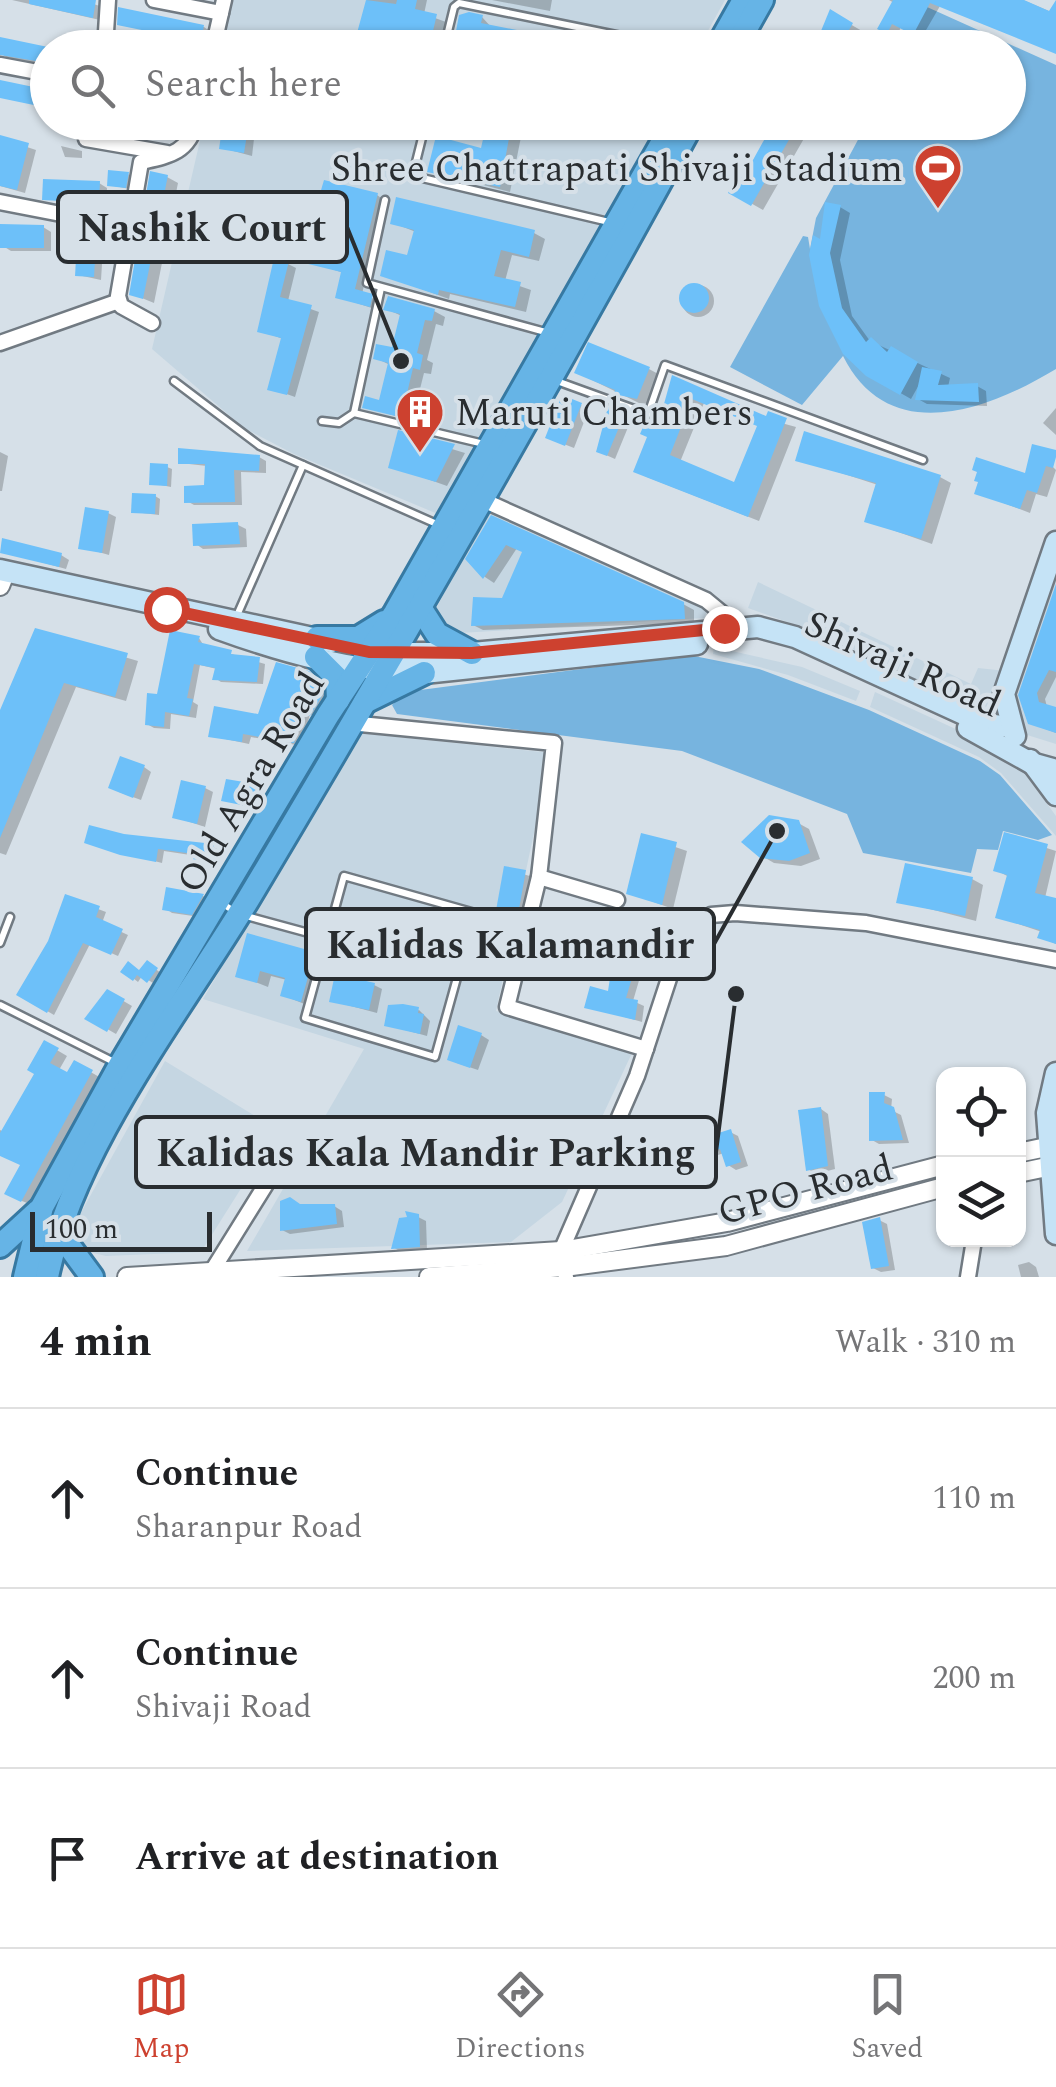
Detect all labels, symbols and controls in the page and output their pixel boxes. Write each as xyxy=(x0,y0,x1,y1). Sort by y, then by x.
search box xyxy=(30,30,1026,140)
text: Search here xyxy=(145,56,342,114)
icon: search xyxy=(65,58,120,113)
place label: Shree Chattrapati Shivaji Stadium xyxy=(331,141,903,199)
sports icon: Shree Chattrapati Shivaji Stadium xyxy=(912,142,964,210)
callout: Nashik Court xyxy=(58,192,347,262)
text: Nashik Court xyxy=(78,199,327,260)
place label: Maruti Chambers xyxy=(455,385,753,443)
building icon: Maruti Chambers xyxy=(394,386,446,454)
route start xyxy=(144,587,190,633)
street label: Shivaji Road xyxy=(795,596,1010,734)
route end xyxy=(702,606,748,652)
street label: Old Agra Road xyxy=(163,661,341,905)
callout: Kalidas Kalamandir xyxy=(306,909,714,979)
text: Kalidas Kalamandir xyxy=(326,916,694,977)
map controls xyxy=(936,1067,1026,1247)
button: locate xyxy=(936,1067,1026,1157)
callout: Kalidas Kala Mandir Parking xyxy=(136,1117,716,1187)
text: Kalidas Kala Mandir Parking xyxy=(156,1124,696,1185)
street label: GPO Road xyxy=(711,1140,900,1242)
button: layers xyxy=(936,1157,1026,1247)
scale bar xyxy=(30,1207,212,1252)
text: 100 m xyxy=(45,1208,118,1251)
text: 4 min xyxy=(40,1311,152,1374)
text: Walk · 310 m xyxy=(835,1318,1016,1367)
text: Continue xyxy=(135,1445,298,1503)
icon: ahead xyxy=(40,1471,95,1526)
text: 110 m xyxy=(932,1474,1016,1523)
text: Sharanpur Road xyxy=(135,1503,362,1552)
text: Continue xyxy=(135,1625,298,1683)
icon: ahead xyxy=(40,1651,95,1706)
text: 200 m xyxy=(932,1654,1016,1703)
text: Shivaji Road xyxy=(135,1683,312,1732)
text: Arrive at destination xyxy=(135,1829,499,1887)
icon: arrive xyxy=(40,1831,95,1886)
tab: Map xyxy=(133,1967,189,2070)
tab: Directions xyxy=(455,1967,586,2070)
tab: Saved xyxy=(851,1967,923,2070)

